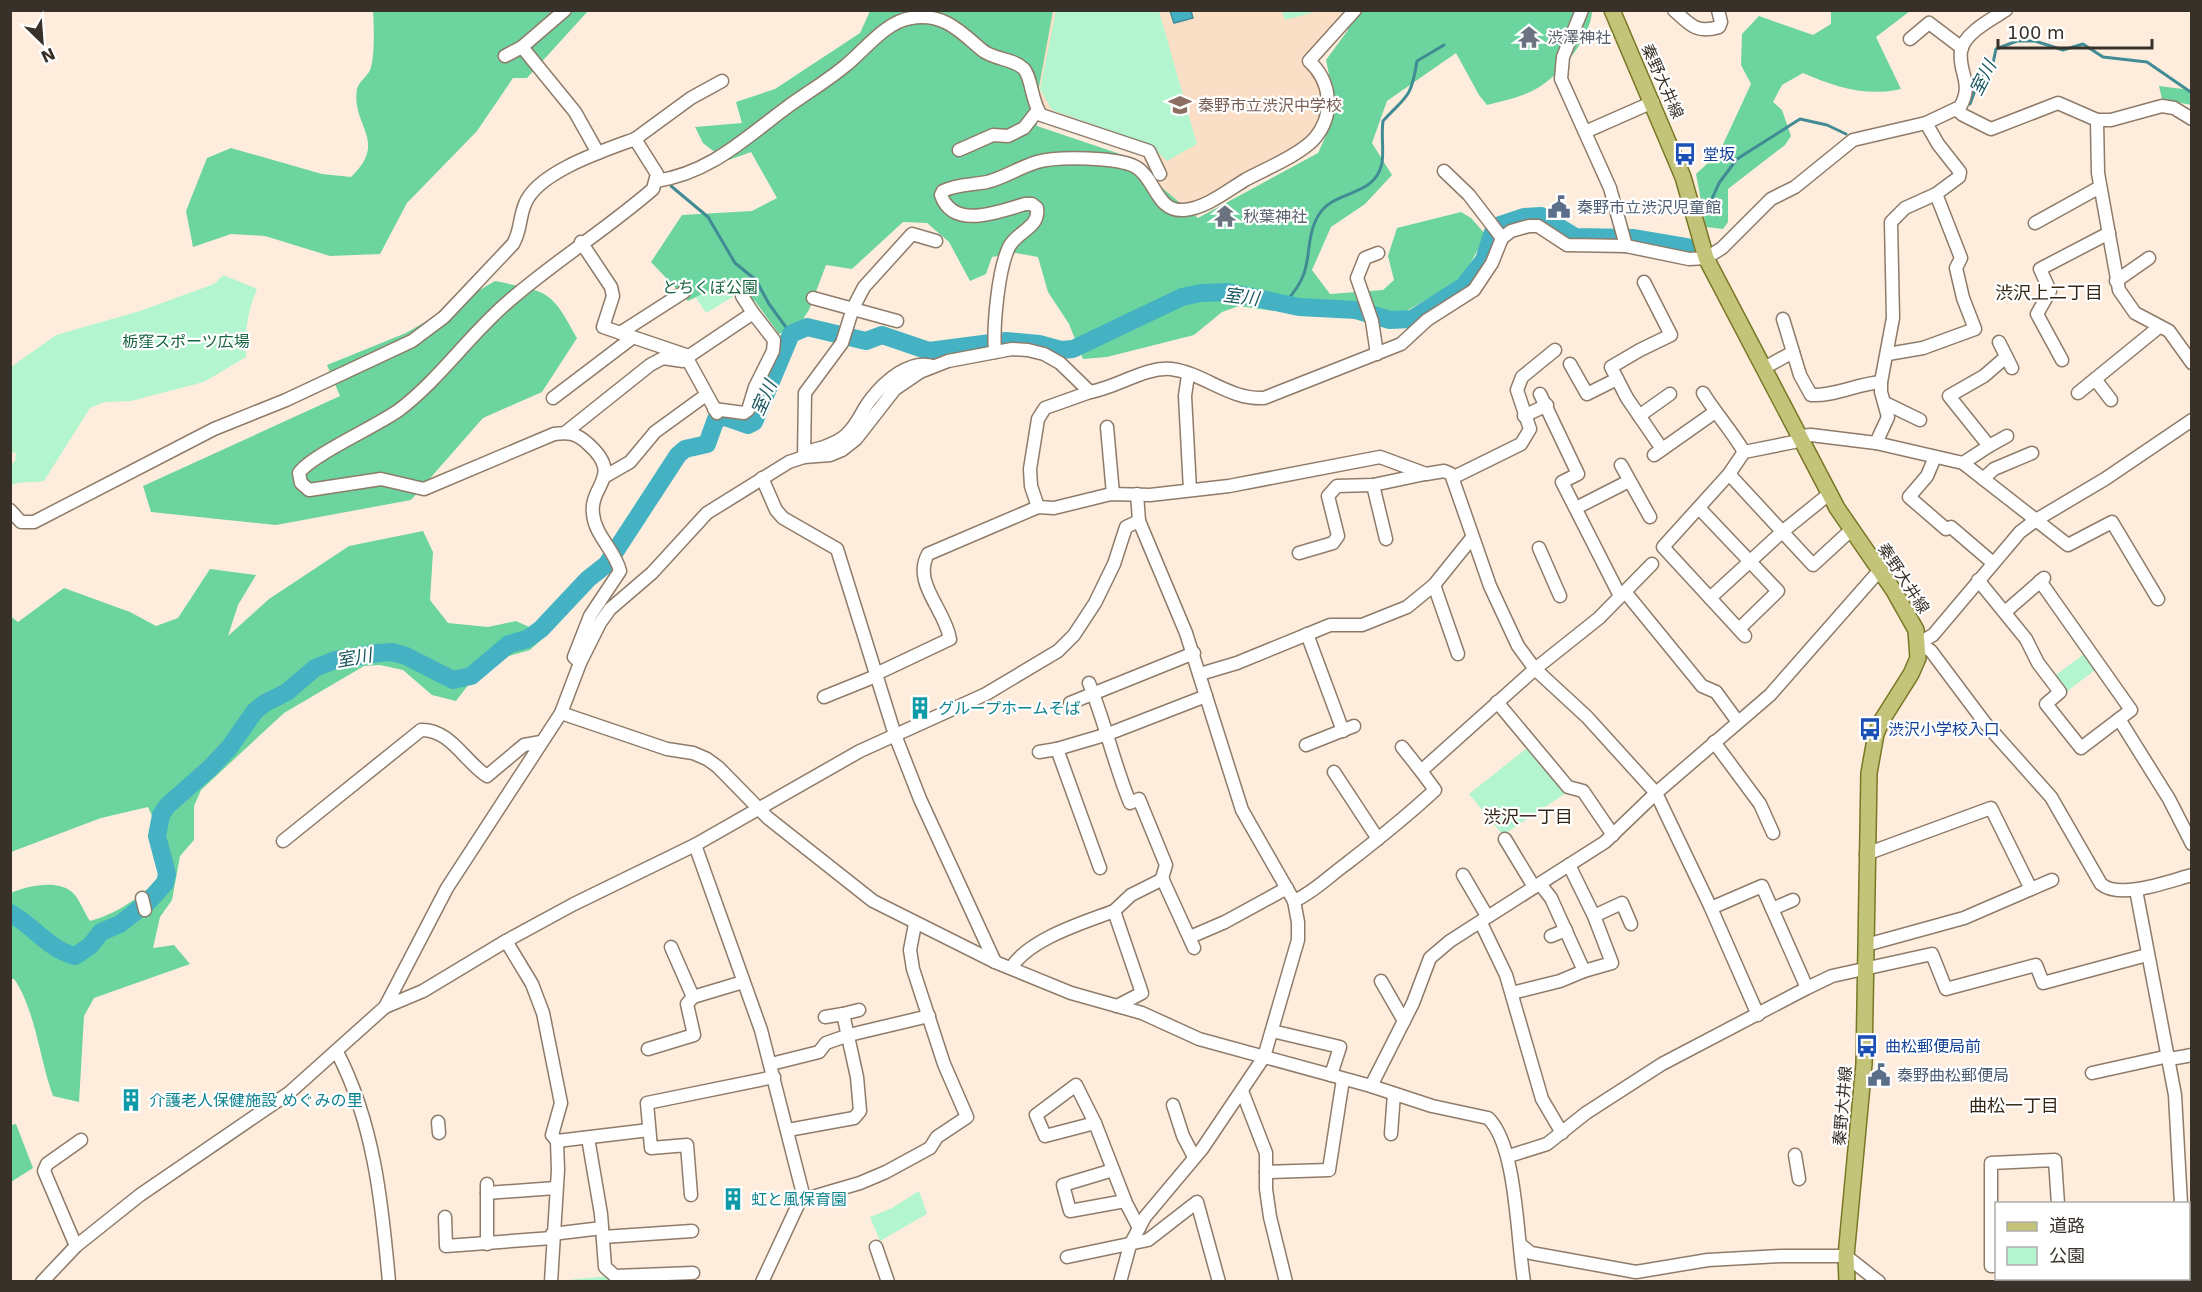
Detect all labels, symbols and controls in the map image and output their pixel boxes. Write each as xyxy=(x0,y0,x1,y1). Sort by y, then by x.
north arrow xyxy=(12,12,72,72)
scale bar xyxy=(1998,12,2152,50)
text: 100 m xyxy=(2007,22,2065,43)
temple icon: 渋澤神社 xyxy=(1516,24,1542,50)
place label: 渋澤神社 xyxy=(1547,28,1611,47)
street label: 秦野大井線 xyxy=(1638,41,1687,122)
text: N xyxy=(38,44,58,67)
water label: 室川 xyxy=(1965,55,2001,99)
school or university icon: 秦野市立渋沢中学校 xyxy=(1167,92,1193,118)
place label: 秦野市立渋沢中学校 xyxy=(1198,96,1342,115)
bus stop icon: 堂坂 xyxy=(1672,141,1698,167)
place label: 堂坂 xyxy=(1703,145,1735,164)
public building icon: 秦野市立渋沢児童館 xyxy=(1546,194,1572,220)
place label: 秦野市立渋沢児童館 xyxy=(1577,198,1721,217)
temple icon: 秋葉神社 xyxy=(1212,203,1238,229)
place label: 秋葉神社 xyxy=(1243,207,1307,226)
park label: とちくぼ公園 xyxy=(662,278,758,297)
district label: 渋沢上二丁目 xyxy=(1995,282,2103,303)
water label: 室川 xyxy=(1222,284,1262,309)
park label: 栃窪スポーツ広場 xyxy=(122,332,250,351)
water label: 室川 xyxy=(747,375,781,419)
street label: 秦野大井線 xyxy=(1874,540,1933,617)
water label: 室川 xyxy=(334,644,375,671)
building icon: グループホームそば xyxy=(907,695,933,721)
place label: グループホームそば xyxy=(938,699,1081,718)
bus stop icon: 渋沢小学校入口 xyxy=(1857,716,1883,742)
place label: 渋沢小学校入口 xyxy=(1888,720,2000,739)
district label: 渋沢一丁目 xyxy=(1483,806,1573,827)
bus stop icon: 曲松郵便局前 xyxy=(1854,1033,1880,1059)
place label: 曲松郵便局前 xyxy=(1885,1037,1981,1056)
public building icon: 秦野曲松郵便局 xyxy=(1866,1062,1892,1088)
street label: 秦野大井線 xyxy=(1830,1065,1855,1147)
place label: 秦野曲松郵便局 xyxy=(1897,1066,2009,1085)
building icon: 介護老人保健施設 めぐみの里 xyxy=(118,1087,144,1113)
place label: 介護老人保健施設 めぐみの里 xyxy=(149,1091,363,1110)
district label: 曲松一丁目 xyxy=(1969,1095,2059,1116)
building icon: 虹と風保育園 xyxy=(720,1186,746,1212)
place label: 虹と風保育園 xyxy=(751,1190,847,1209)
legend xyxy=(1995,1202,2190,1280)
text: 道路 xyxy=(2049,1215,2085,1236)
text: 公園 xyxy=(2049,1245,2085,1266)

